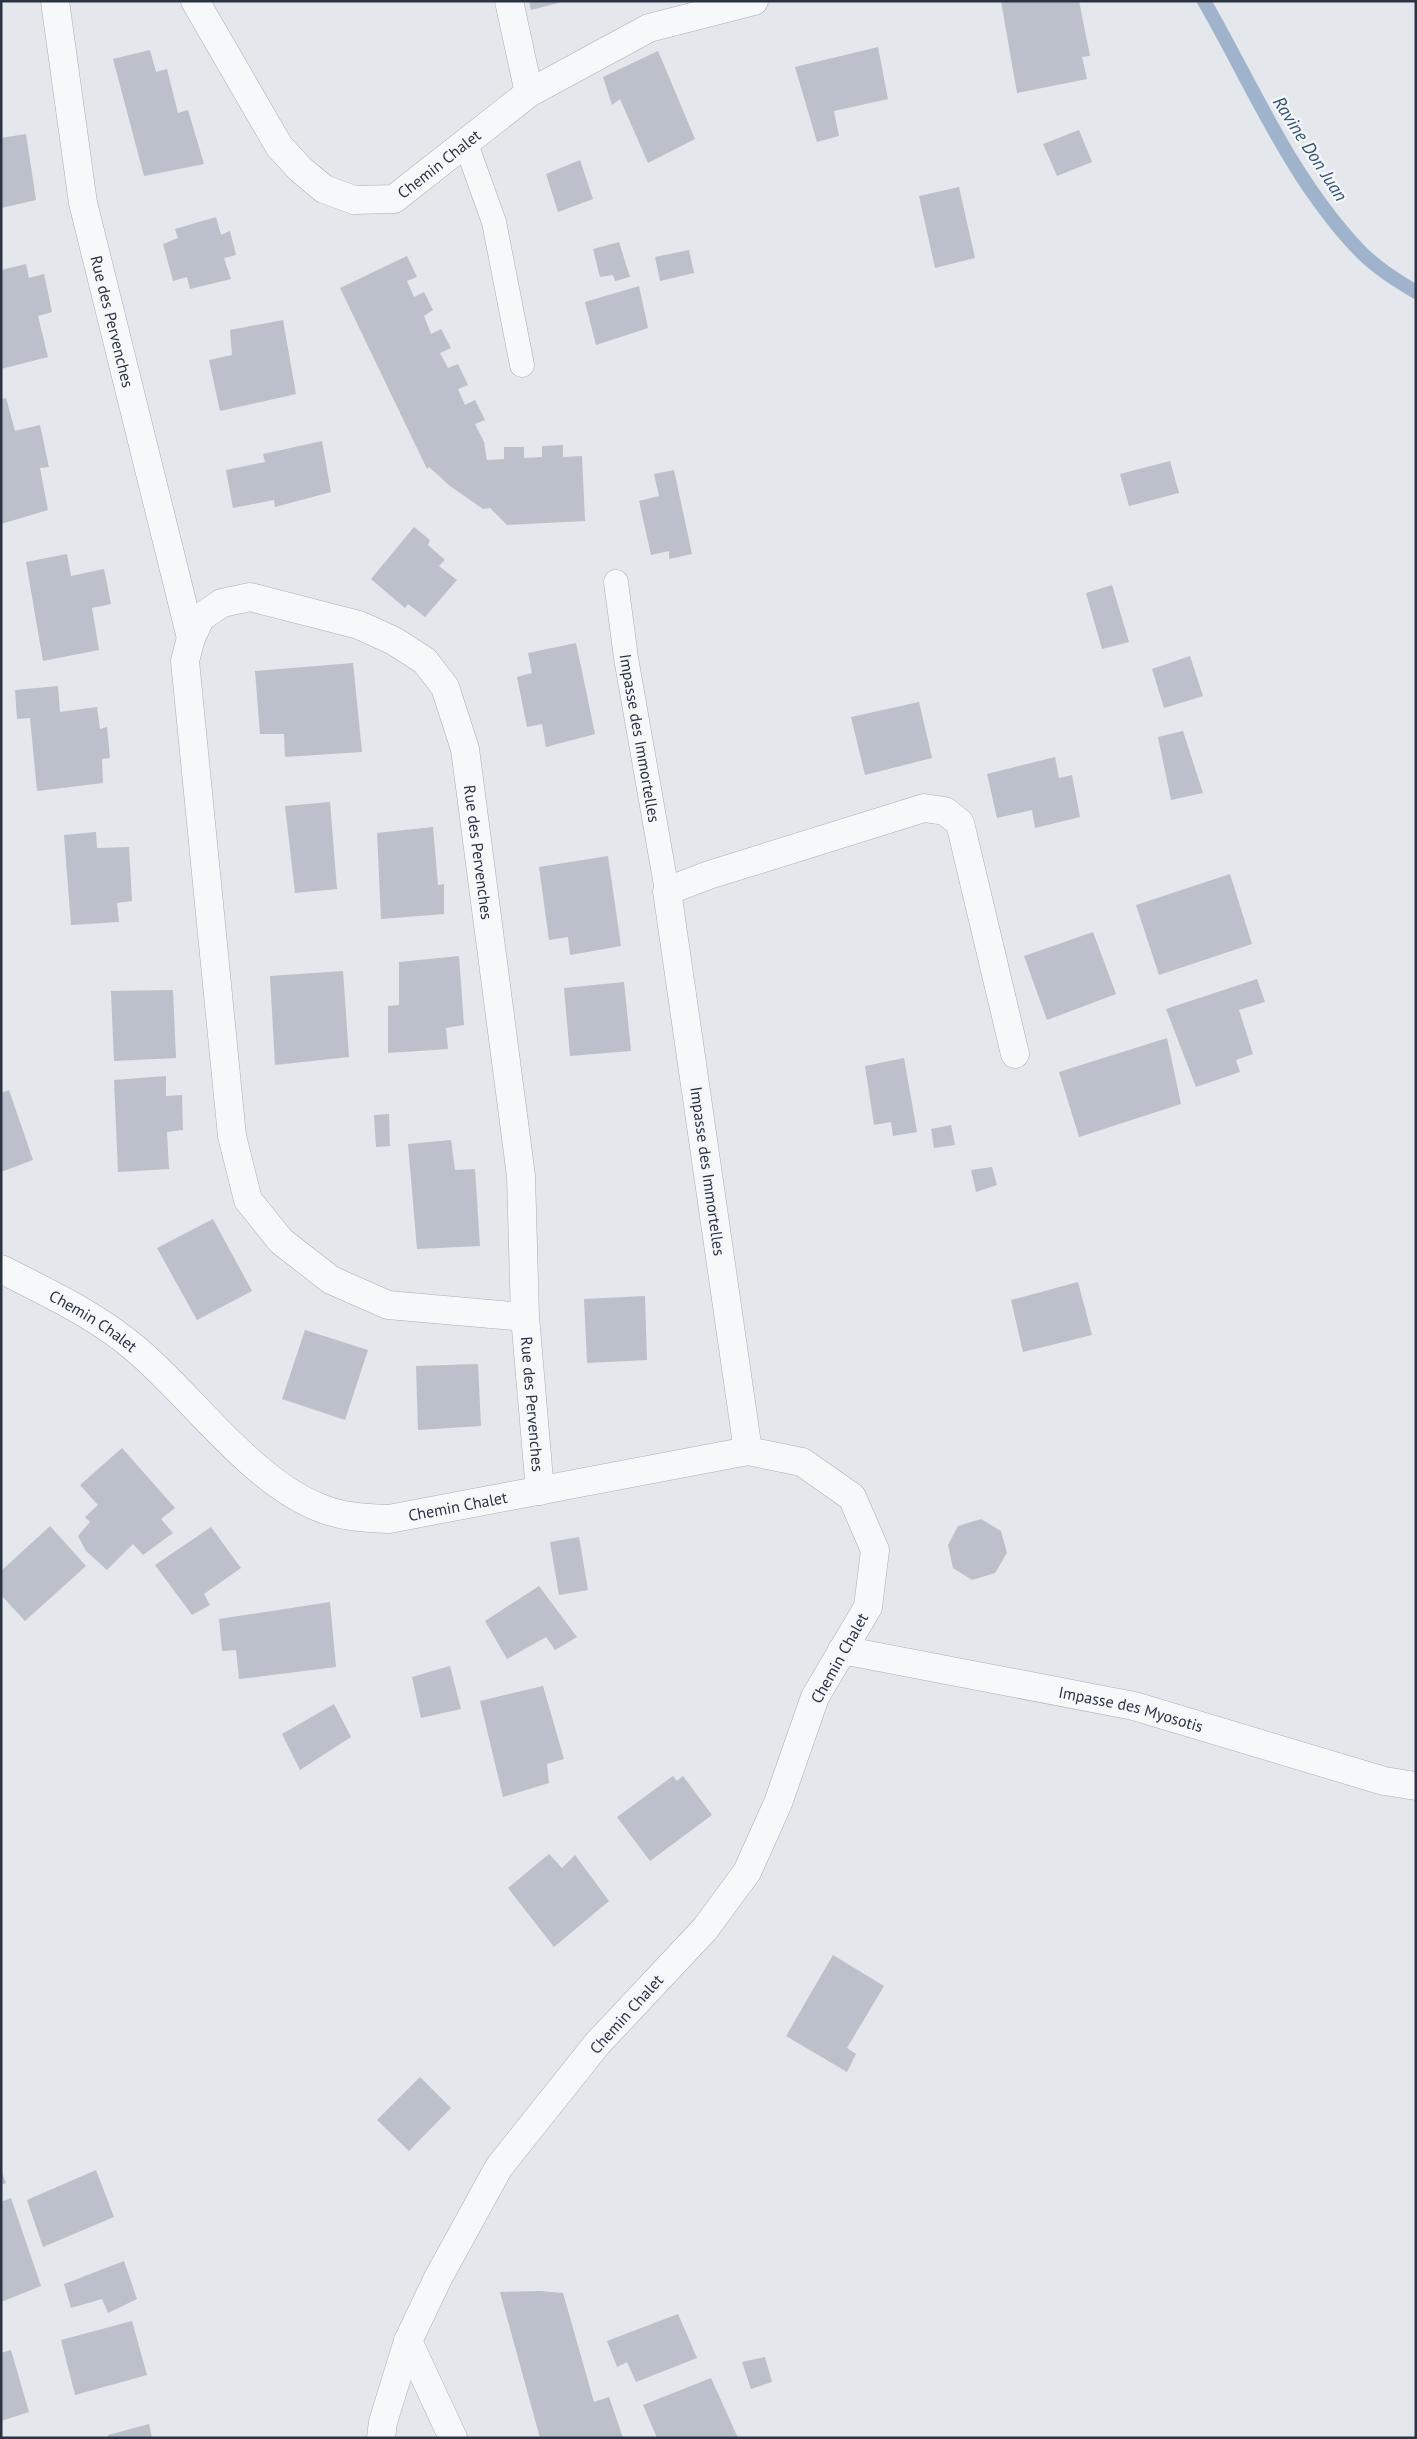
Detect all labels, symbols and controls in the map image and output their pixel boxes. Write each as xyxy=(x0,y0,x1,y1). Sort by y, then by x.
water label: Ravine Don Juan xyxy=(1268,92,1353,205)
street label: Chemin Chalet xyxy=(393,125,485,203)
street label: Rue des Pervenches xyxy=(86,253,139,390)
street label: Impasse des Immortelles xyxy=(616,653,665,824)
street label: Rue des Pervenches xyxy=(460,784,497,921)
street label: Impasse des Immortelles xyxy=(686,1085,730,1257)
street label: Chemin Chalet xyxy=(46,1285,142,1357)
street label: Rue des Pervenches xyxy=(517,1336,548,1473)
street label: Chemin Chalet xyxy=(406,1487,509,1525)
street label: Chemin Chalet xyxy=(806,1609,872,1707)
street label: Impasse des Myosotis xyxy=(1057,1682,1206,1736)
street label: Chemin Chalet xyxy=(585,1970,667,2058)

